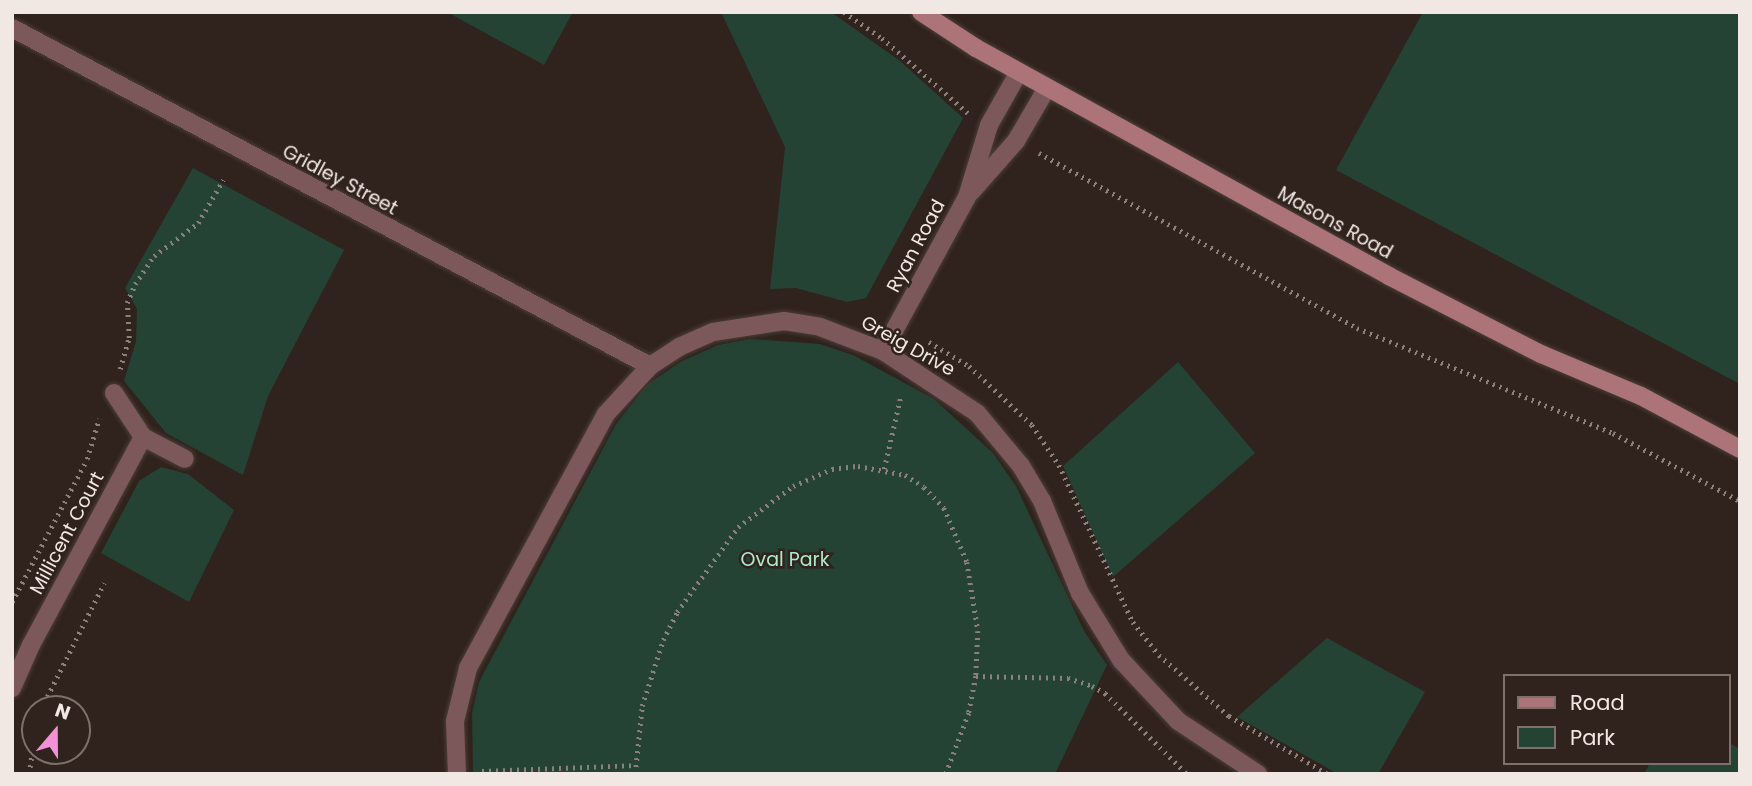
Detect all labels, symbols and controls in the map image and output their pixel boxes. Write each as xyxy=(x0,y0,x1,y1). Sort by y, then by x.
street label: Gridley Street xyxy=(278,140,402,220)
street label: Masons Road xyxy=(1274,182,1396,264)
street label: Ryan Road xyxy=(882,196,950,296)
street label: Greig Drive xyxy=(857,311,959,381)
street label: Millicent Court xyxy=(25,468,109,598)
park label: Oval Park xyxy=(741,549,829,571)
legend xyxy=(1504,674,1731,765)
text: Road xyxy=(1570,688,1625,717)
north arrow xyxy=(21,695,91,765)
text: N xyxy=(51,697,74,727)
text: Park xyxy=(1570,723,1615,752)

